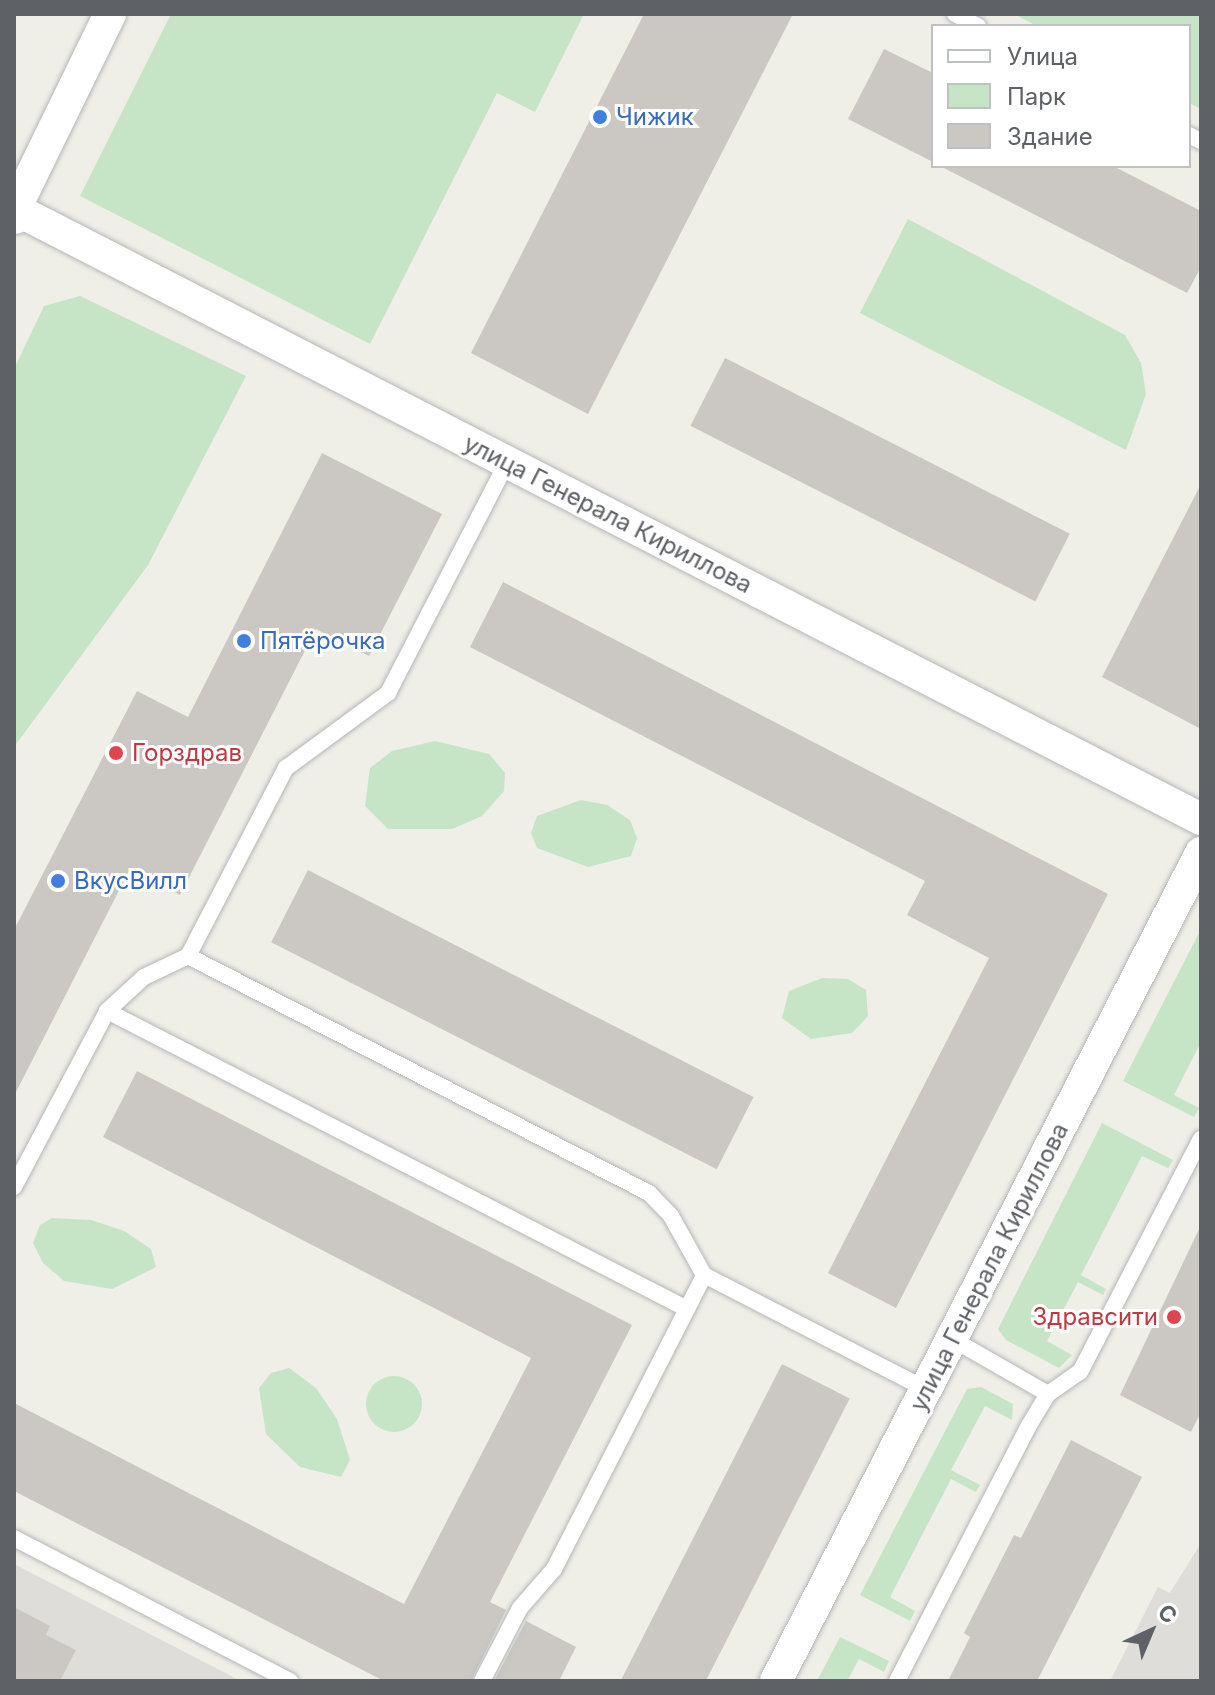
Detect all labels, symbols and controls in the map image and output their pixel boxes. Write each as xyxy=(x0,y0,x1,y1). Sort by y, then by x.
legend xyxy=(931,24,1191,168)
text: Улица xyxy=(1007,42,1078,71)
text: Парк xyxy=(1007,82,1066,111)
place label: Чижик xyxy=(616,103,694,131)
marker: Чижик xyxy=(591,108,609,126)
text: Здание xyxy=(1007,122,1093,151)
street label: улица Генерала Кириллова xyxy=(459,429,757,599)
place label: Пятёрочка xyxy=(260,627,386,655)
marker: Пятёрочка xyxy=(235,632,253,650)
place label: Горздрав xyxy=(132,739,242,767)
marker: Горздрав xyxy=(107,744,125,762)
place label: ВкусВилл xyxy=(74,867,187,895)
marker: ВкусВилл xyxy=(49,872,67,890)
street label: улица Генерала Кириллова xyxy=(904,1118,1074,1416)
place label: Здравсити xyxy=(1032,1303,1158,1331)
marker: Здравсити xyxy=(1165,1308,1183,1326)
north arrow xyxy=(1111,1591,1191,1671)
text: С xyxy=(1153,1599,1183,1629)

